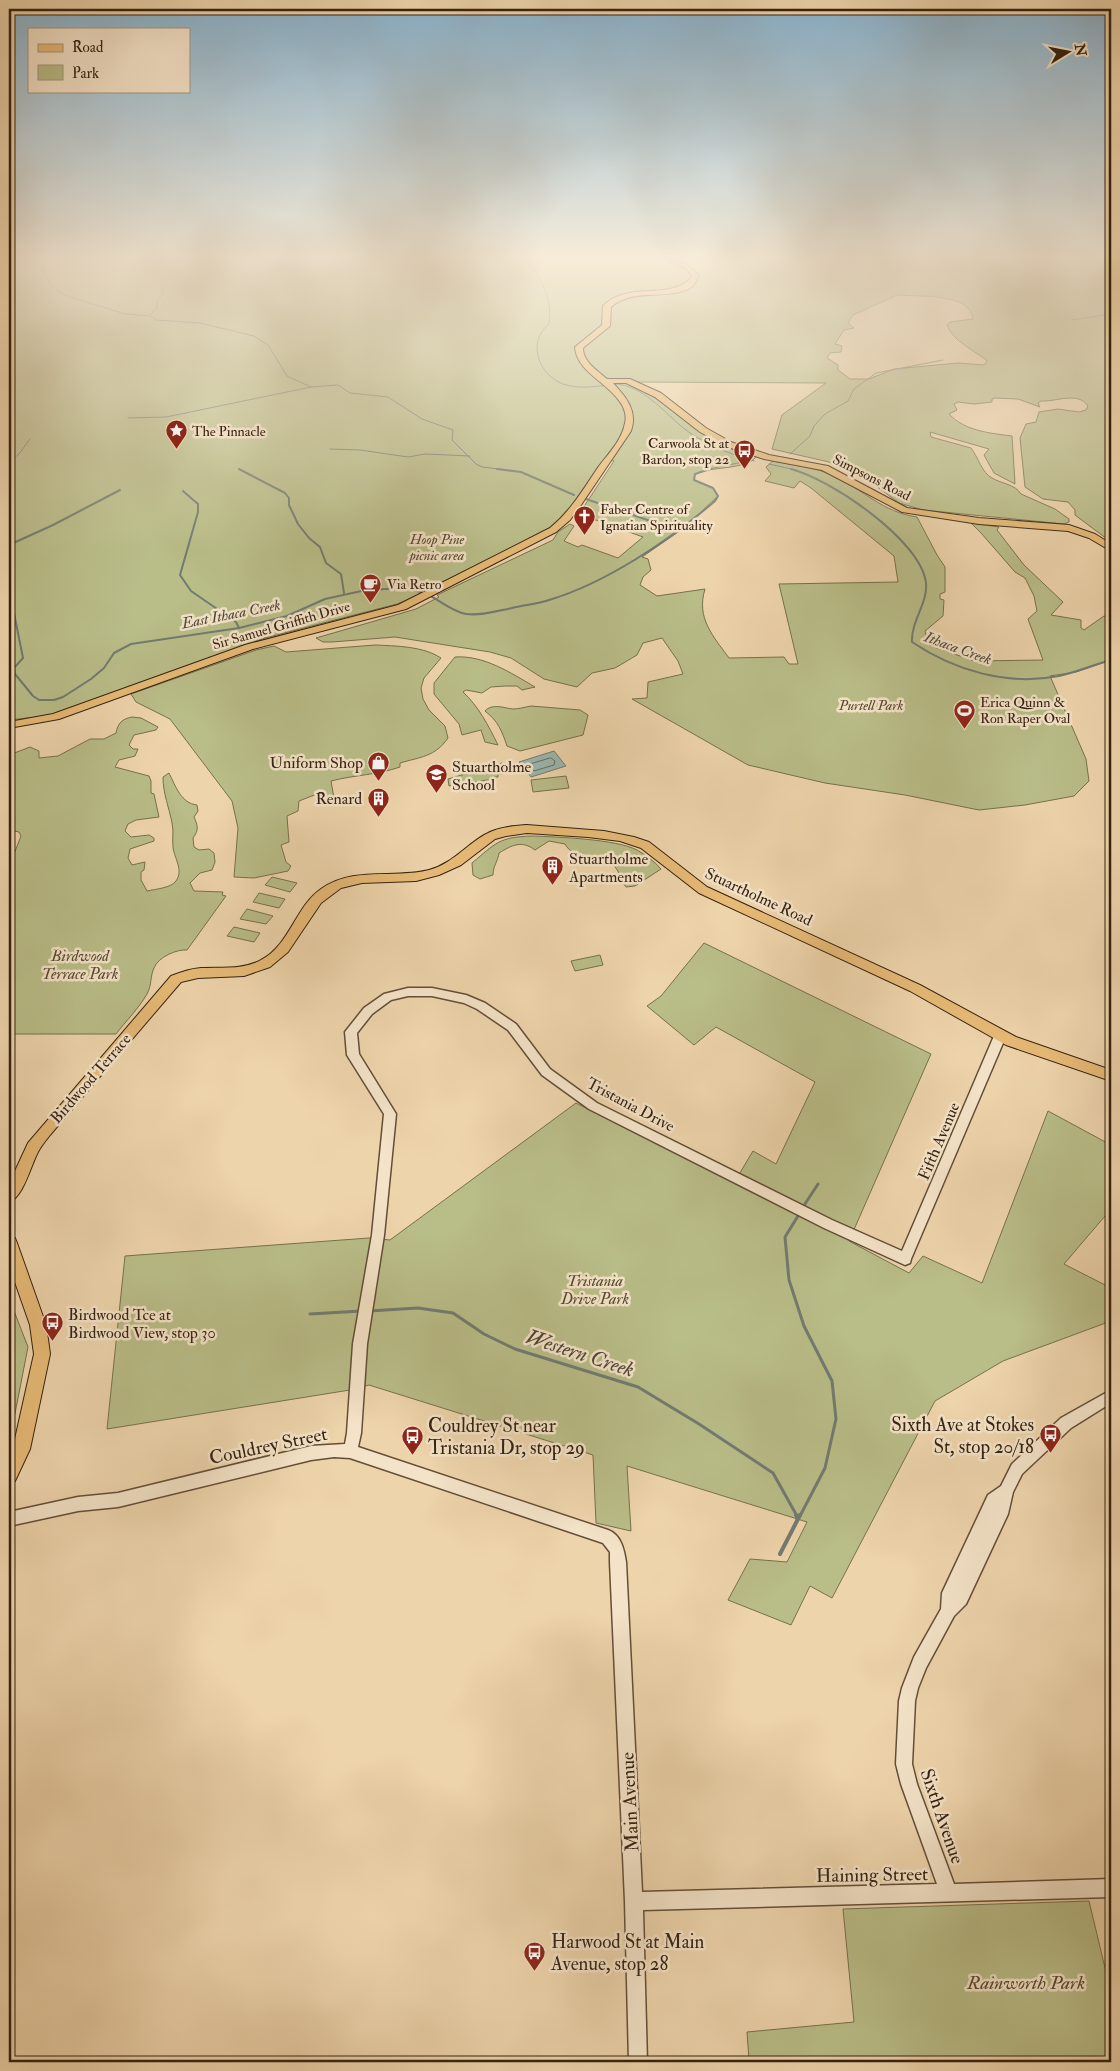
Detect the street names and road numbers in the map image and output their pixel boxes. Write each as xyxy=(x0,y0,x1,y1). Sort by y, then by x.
street label: Simpsons Road xyxy=(830,451,914,505)
street label: Sir Samuel Griffith Drive xyxy=(210,598,352,653)
street label: Stuartholme Road xyxy=(702,863,816,931)
street label: Birdwood Terrace xyxy=(46,1029,136,1128)
street label: Tristania Drive xyxy=(583,1073,678,1137)
street label: Fifth Avenue xyxy=(914,1099,964,1183)
street label: Couldrey Street xyxy=(207,1422,329,1470)
street label: Main Avenue xyxy=(615,1751,645,1852)
street label: Sixth Avenue xyxy=(915,1766,970,1867)
street label: Haining Street xyxy=(816,1862,928,1888)

